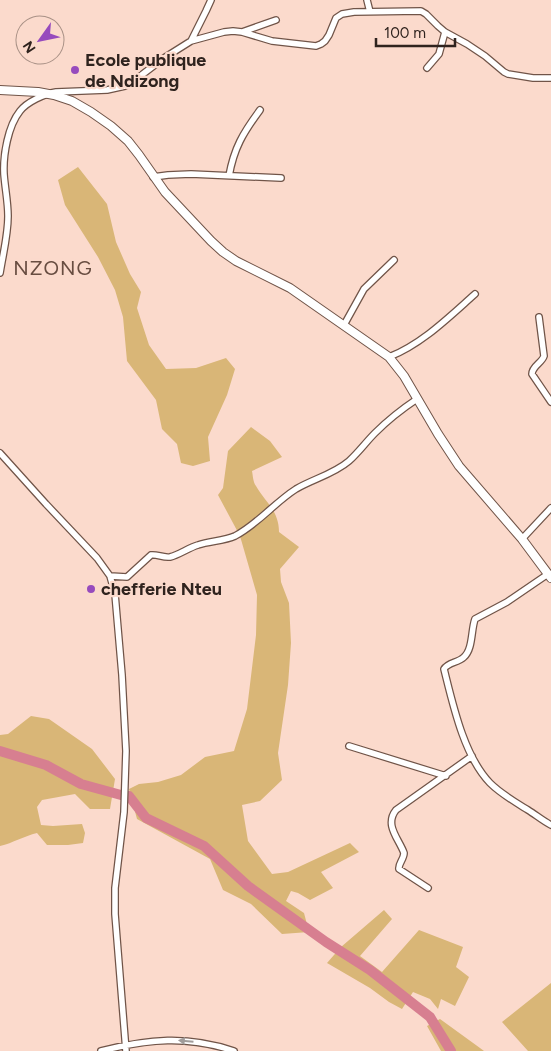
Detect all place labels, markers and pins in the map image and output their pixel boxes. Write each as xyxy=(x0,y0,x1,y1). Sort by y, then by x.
place label: Ecole publique de Ndizong xyxy=(85,49,206,92)
marker: Ecole publique de Ndizong xyxy=(69,64,81,76)
place label: chefferie Nteu xyxy=(101,578,222,600)
marker: chefferie Nteu xyxy=(85,583,97,595)

